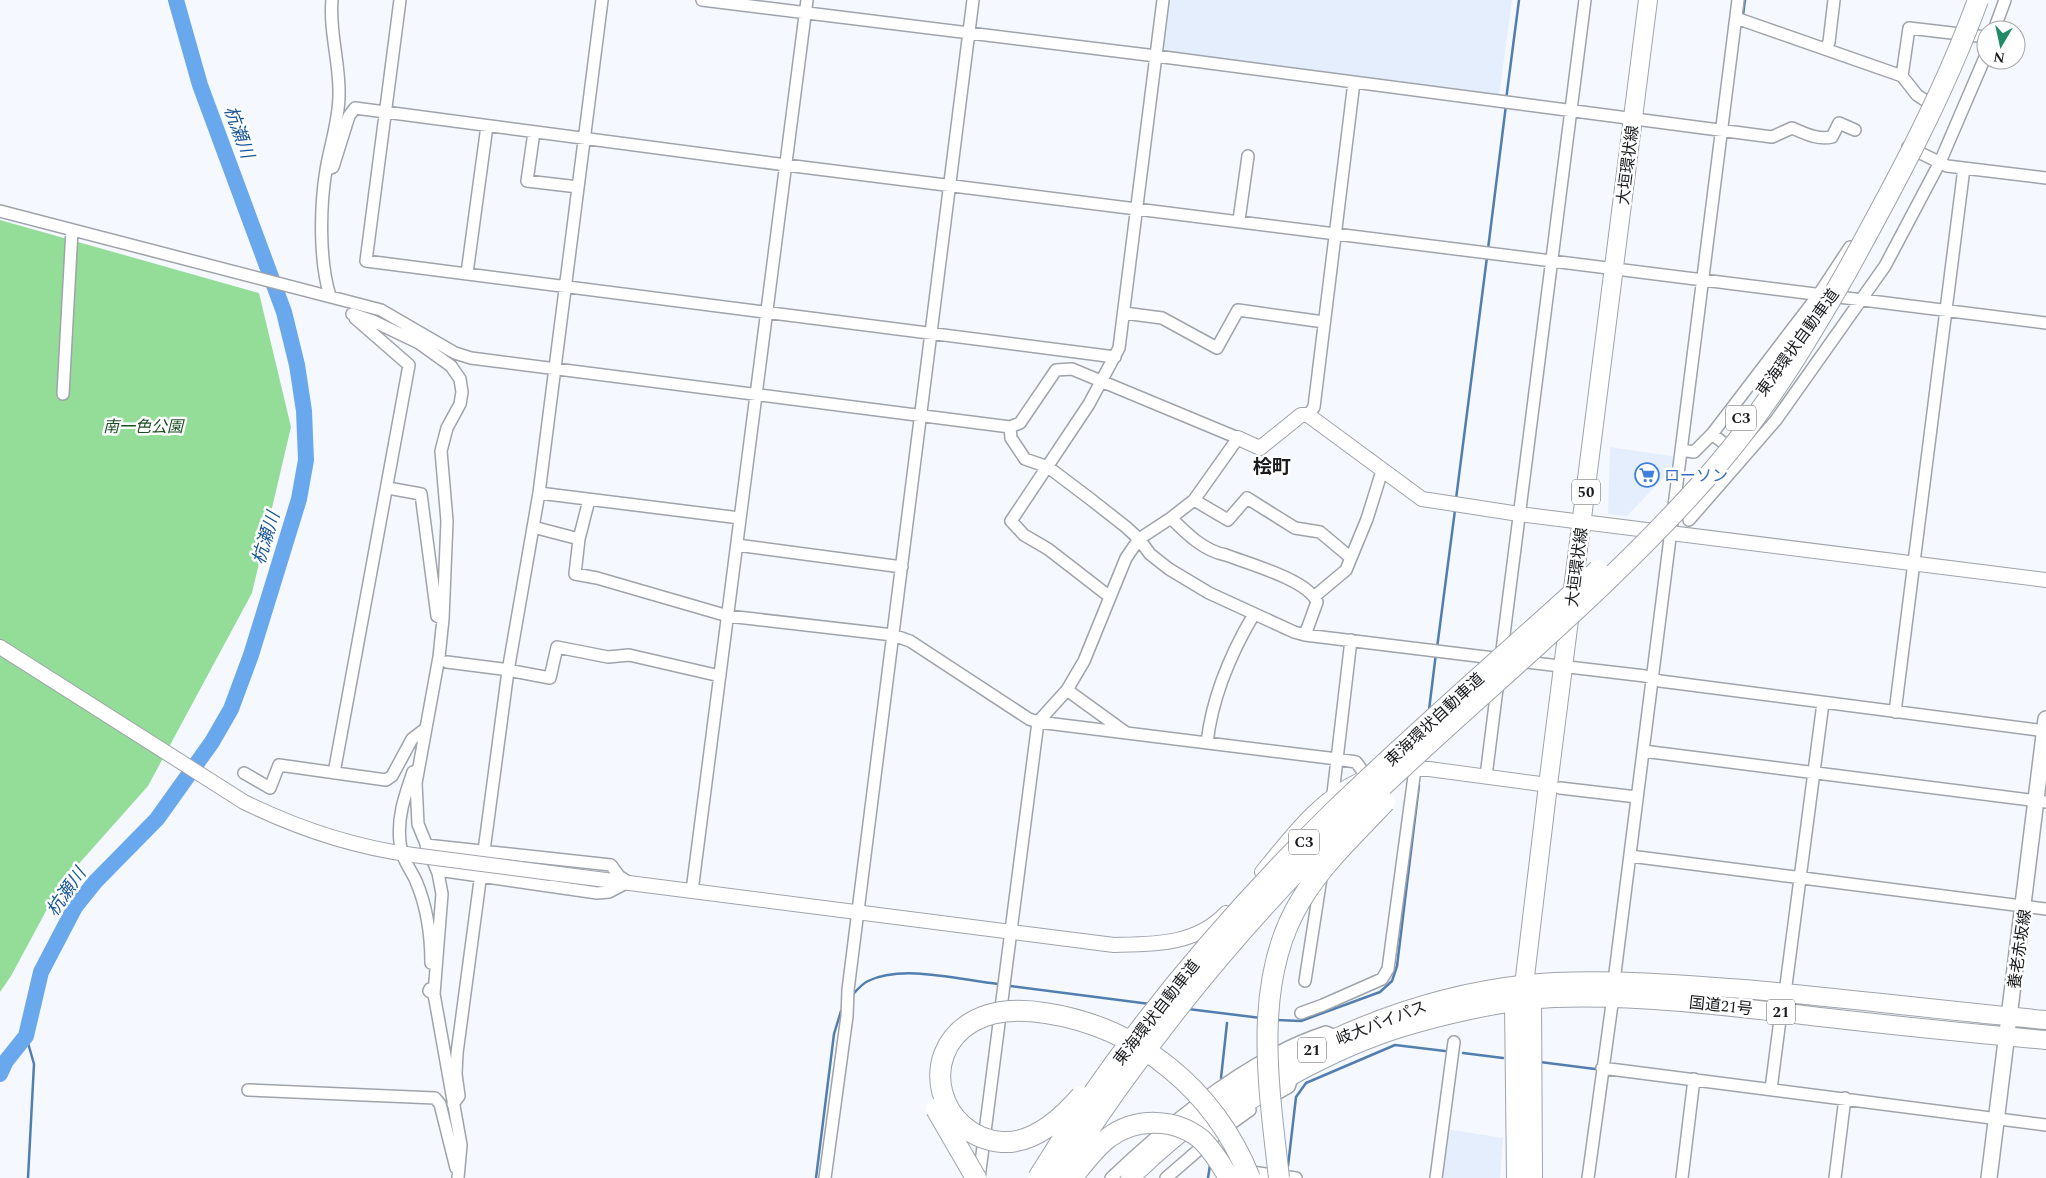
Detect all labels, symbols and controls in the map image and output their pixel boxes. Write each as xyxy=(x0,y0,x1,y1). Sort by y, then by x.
north arrow xyxy=(1976,20,2026,70)
text: N xyxy=(1992,46,2006,69)
water label: 杭瀬川 xyxy=(217,102,261,164)
street label: 大垣環状線 xyxy=(1611,124,1645,206)
street label: 東海環状自動車道 xyxy=(1750,284,1845,401)
road number: C3 xyxy=(1726,406,1756,430)
park label: 南一色公園 xyxy=(103,415,185,439)
district label: 桧町 xyxy=(1253,453,1291,482)
supermarket icon: ローソン xyxy=(1634,462,1660,488)
place label: ローソン xyxy=(1664,464,1728,488)
road number: 50 xyxy=(1572,480,1600,504)
water label: 杭瀬川 xyxy=(246,506,288,568)
street label: 大垣環状線 xyxy=(1560,526,1594,608)
street label: 東海環状自動車道 xyxy=(1380,667,1490,772)
road number: C3 xyxy=(1289,830,1319,854)
water label: 杭瀬川 xyxy=(40,861,94,922)
street label: 養老赤坂線 xyxy=(2003,908,2037,990)
street label: 東海環状自動車道 xyxy=(1108,955,1206,1070)
street label: 国道21号 xyxy=(1688,991,1754,1021)
street label: 岐大バイパス xyxy=(1332,995,1430,1051)
road number: 21 xyxy=(1767,1000,1795,1024)
road number: 21 xyxy=(1298,1038,1326,1062)

